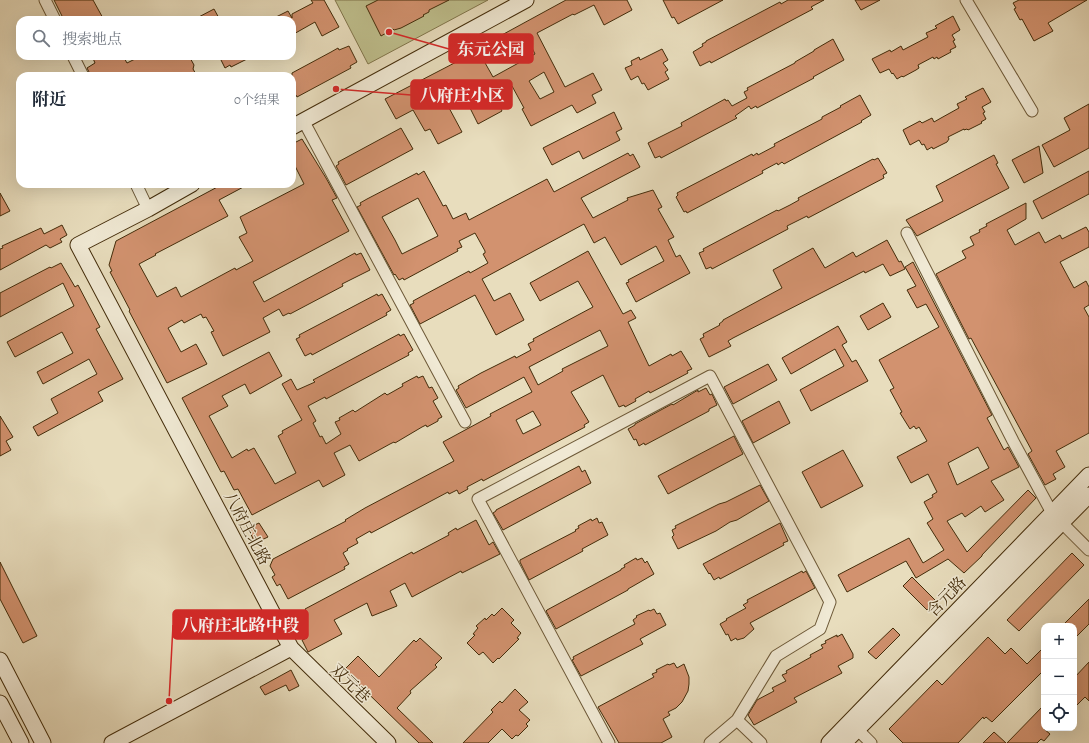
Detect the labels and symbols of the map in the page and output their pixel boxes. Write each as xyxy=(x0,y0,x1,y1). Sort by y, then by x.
callout: 东元公园 xyxy=(449,34,533,63)
text: 东元公园 xyxy=(457,38,525,61)
callout: 八府庄小区 xyxy=(411,80,512,109)
text: 八府庄小区 xyxy=(420,84,505,107)
street label: 八府庄北路 xyxy=(219,488,276,569)
street label: 含元路 xyxy=(922,572,971,622)
callout: 八府庄北路中段 xyxy=(173,610,308,639)
text: 八府庄北路中段 xyxy=(181,614,300,637)
street label: 双元巷 xyxy=(325,659,375,708)

